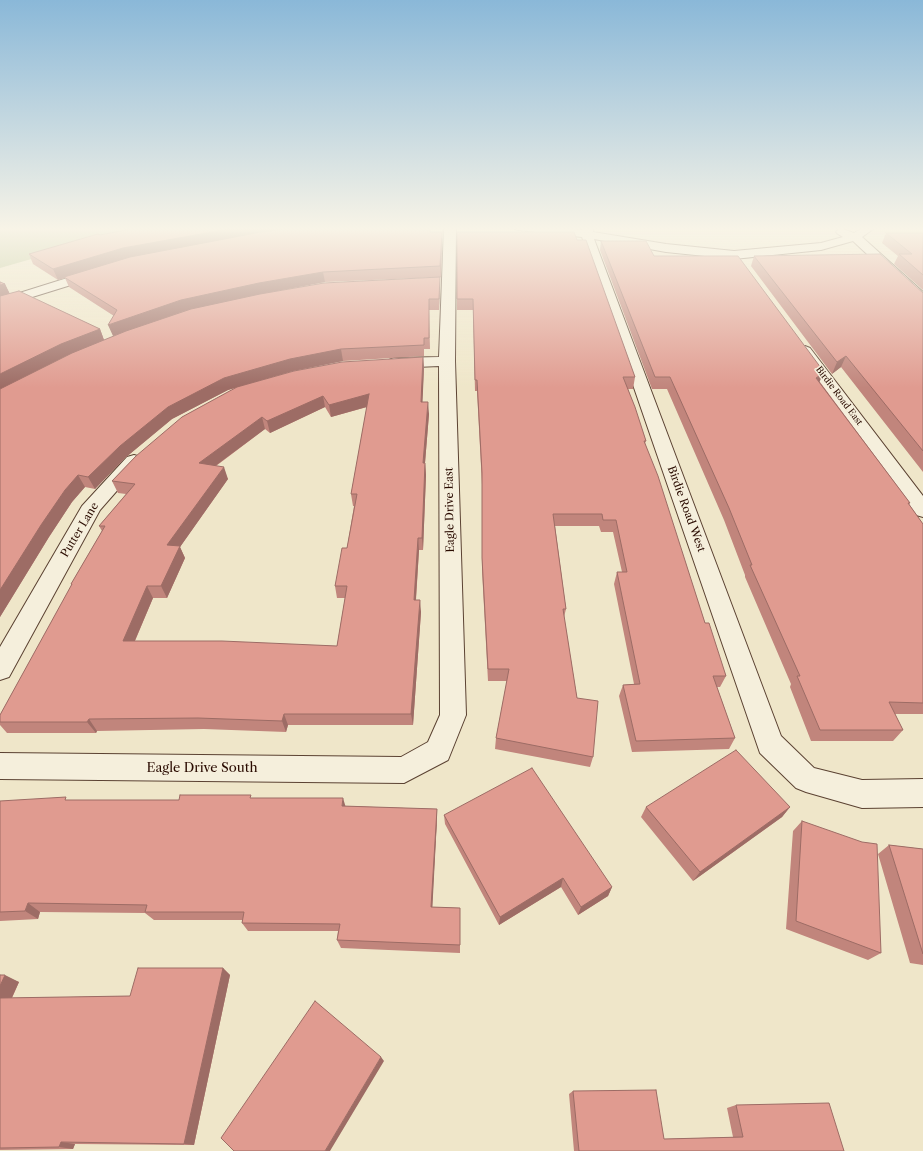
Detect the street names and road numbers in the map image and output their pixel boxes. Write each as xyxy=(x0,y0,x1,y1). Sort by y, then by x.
street label: Birdie Road East xyxy=(813,364,865,428)
street label: Birdie Road West xyxy=(664,464,708,554)
street label: Eagle Drive East xyxy=(443,467,457,553)
street label: Putter Lane xyxy=(58,500,102,560)
street label: Eagle Drive South xyxy=(146,760,258,776)

